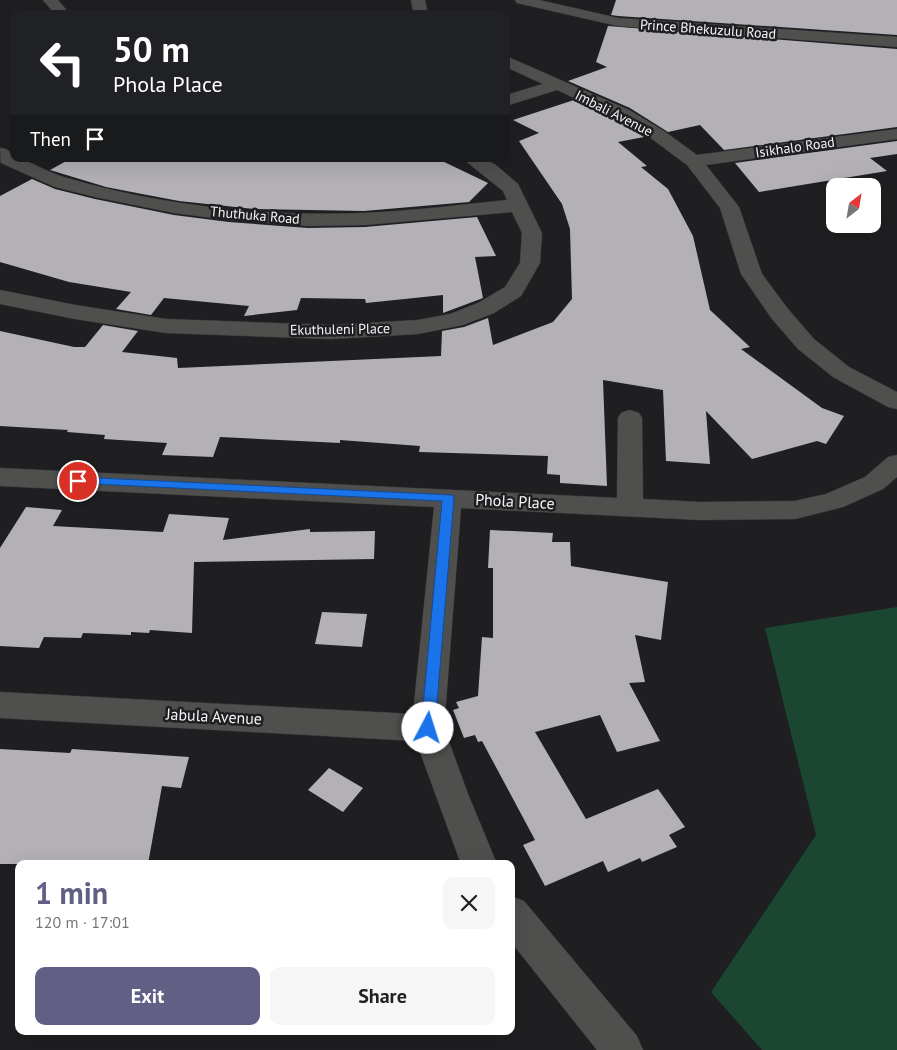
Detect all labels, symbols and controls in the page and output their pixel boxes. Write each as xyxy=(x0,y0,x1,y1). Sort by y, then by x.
street label: Prince Bhekuzulu Road xyxy=(639,15,777,43)
text: 50 m xyxy=(113,26,190,72)
icon: left xyxy=(30,30,95,95)
text: Phola Place xyxy=(113,70,223,98)
street label: Imbali Avenue xyxy=(572,86,656,140)
icon: arrive xyxy=(81,125,109,153)
text: Then xyxy=(30,127,71,151)
street label: Isikhalo Road xyxy=(754,133,836,161)
north arrow xyxy=(826,178,881,232)
map controls xyxy=(826,178,881,233)
street label: Thuthuka Road xyxy=(209,202,301,228)
street label: Ekuthuleni Place xyxy=(290,319,390,339)
pin xyxy=(57,460,99,502)
icon: arrive xyxy=(64,467,92,495)
street label: Phola Place xyxy=(475,489,555,513)
position arrow xyxy=(401,701,453,753)
street label: Jabula Avenue xyxy=(164,703,263,729)
text: 1 min xyxy=(35,873,108,912)
button: close xyxy=(443,877,495,929)
text: 120 m · 17:01 xyxy=(35,912,130,932)
button: Exit xyxy=(35,967,260,1025)
button: Share xyxy=(270,967,495,1025)

